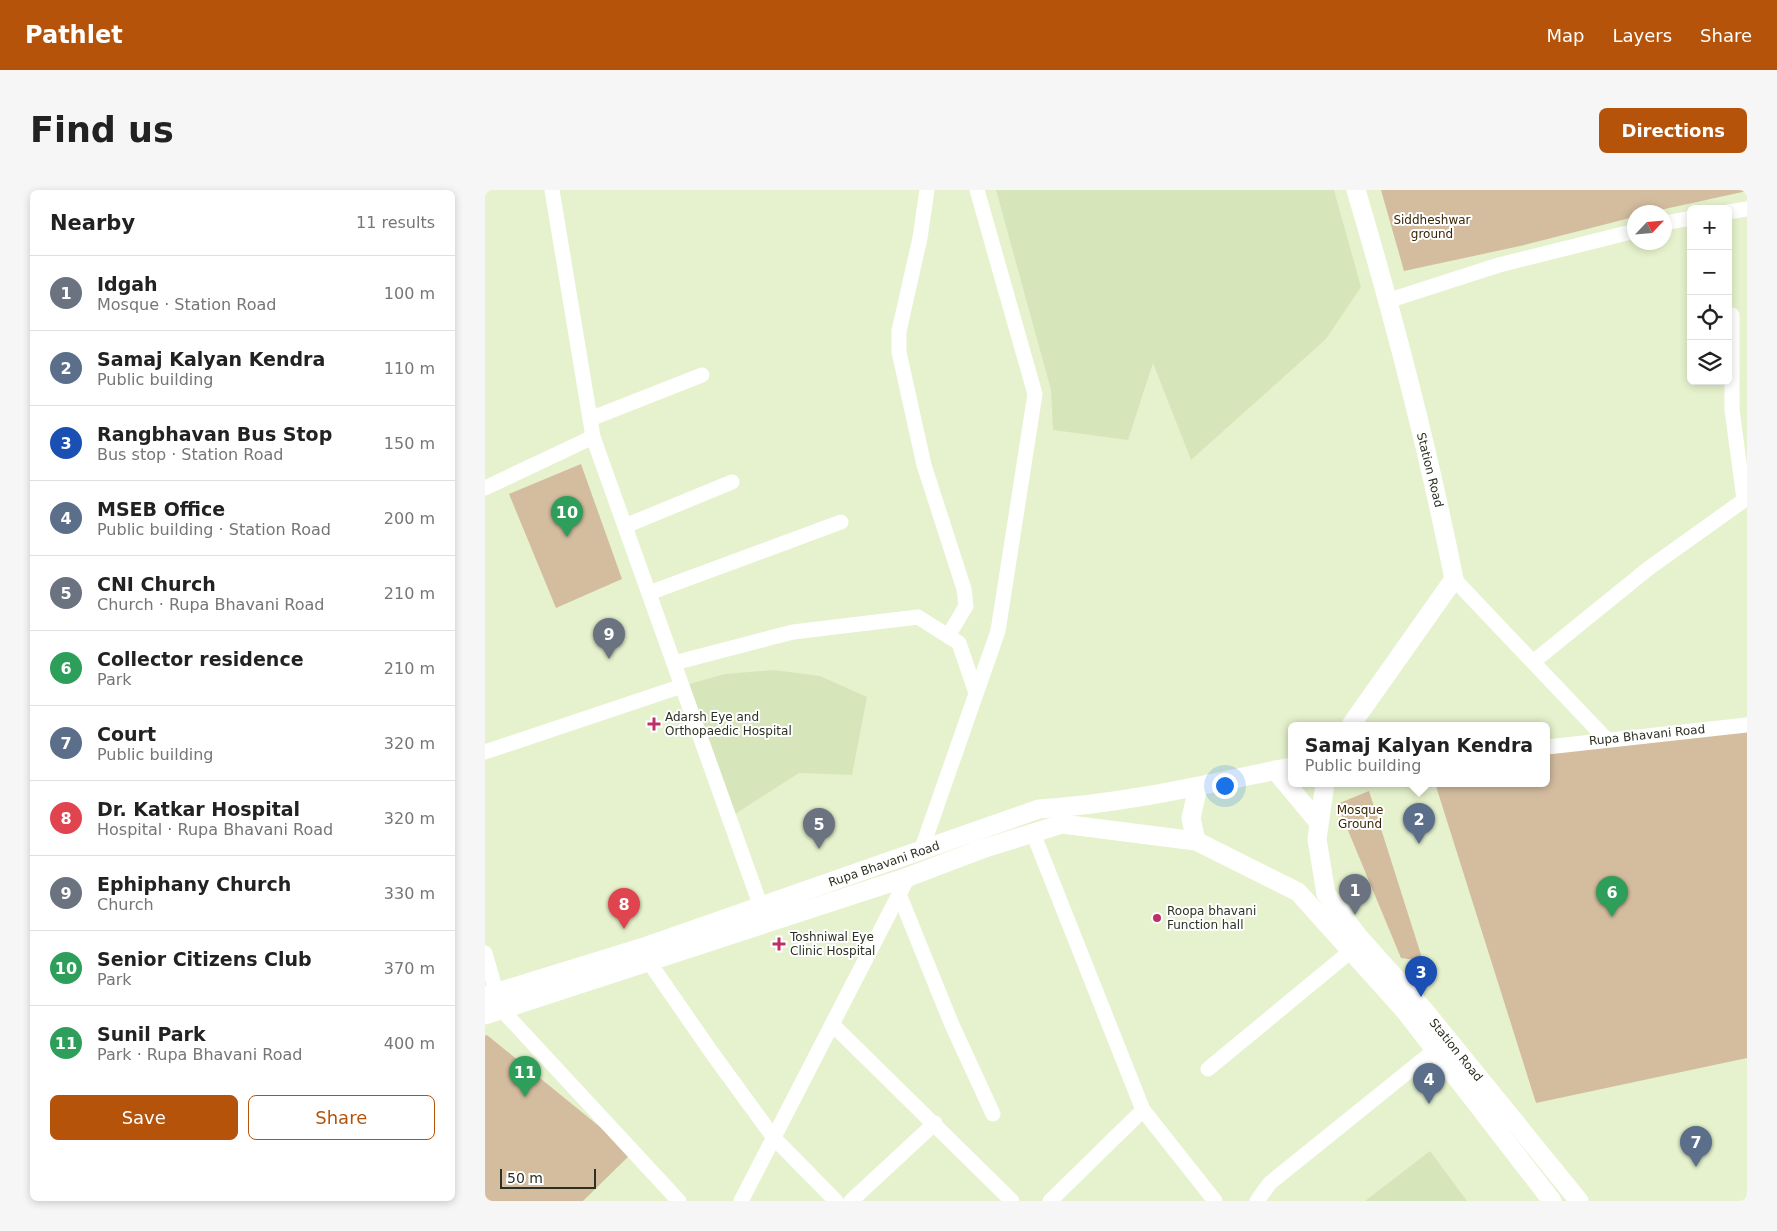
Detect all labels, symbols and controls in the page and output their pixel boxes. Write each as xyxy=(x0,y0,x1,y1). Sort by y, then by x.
text: Pathlet xyxy=(25,21,123,49)
text: Map xyxy=(1546,25,1584,46)
text: Layers xyxy=(1612,25,1672,46)
text: Share xyxy=(1700,25,1752,46)
button: Directions xyxy=(1599,108,1747,153)
text: Find us xyxy=(30,110,174,150)
north arrow xyxy=(1627,205,1672,250)
map controls xyxy=(1687,205,1732,385)
button: + xyxy=(1687,205,1732,250)
text: Nearby xyxy=(50,211,135,235)
text: 11 results xyxy=(356,213,435,232)
park label: Siddheshwar ground xyxy=(1393,213,1471,241)
button: − xyxy=(1687,250,1732,295)
text: Idgah xyxy=(97,273,158,295)
text: 1 xyxy=(60,284,72,303)
text: 100 m xyxy=(384,284,435,303)
text: Mosque · Station Road xyxy=(97,295,276,314)
button: locate xyxy=(1687,295,1732,340)
button: layers xyxy=(1687,340,1732,385)
text: Samaj Kalyan Kendra xyxy=(97,348,325,370)
text: 2 xyxy=(60,359,72,378)
text: 110 m xyxy=(384,359,435,378)
text: Public building xyxy=(97,370,214,389)
text: Rangbhavan Bus Stop xyxy=(97,423,332,445)
street label: Station Road xyxy=(1414,431,1446,509)
text: 3 xyxy=(60,434,72,453)
text: 150 m xyxy=(384,434,435,453)
text: Bus stop · Station Road xyxy=(97,445,283,464)
pin: 10 xyxy=(551,496,583,537)
text: MSEB Office xyxy=(97,498,225,520)
text: 4 xyxy=(60,509,72,528)
text: 200 m xyxy=(384,509,435,528)
text: Public building · Station Road xyxy=(97,520,331,539)
text: CNI Church xyxy=(97,573,216,595)
text: 5 xyxy=(60,584,72,603)
text: 210 m xyxy=(384,584,435,603)
text: Church · Rupa Bhavani Road xyxy=(97,595,324,614)
pin: 9 xyxy=(593,618,625,659)
text: Collector residence xyxy=(97,648,304,670)
text: 6 xyxy=(60,659,72,678)
text: 210 m xyxy=(384,659,435,678)
text: Park xyxy=(97,670,132,689)
place label: Adarsh Eye and Orthopaedic Hospital xyxy=(665,710,792,738)
marker: Adarsh Eye and Orthopaedic Hospital xyxy=(647,717,661,731)
popup xyxy=(1288,722,1550,787)
street label: Rupa Bhavani Road xyxy=(1588,722,1706,748)
text: Court xyxy=(97,723,156,745)
text: 7 xyxy=(60,734,72,753)
text: 320 m xyxy=(384,734,435,753)
text: Samaj Kalyan Kendra xyxy=(1305,734,1533,756)
text: Public building xyxy=(97,745,214,764)
text: Public building xyxy=(1305,756,1421,775)
your location xyxy=(1212,773,1238,799)
text: Dr. Katkar Hospital xyxy=(97,798,300,820)
park label: Mosque Ground xyxy=(1337,803,1383,831)
pin: 2 xyxy=(1403,803,1435,844)
pin: 5 xyxy=(803,808,835,849)
text: 8 xyxy=(60,809,72,828)
text: 320 m xyxy=(384,809,435,828)
text: Hospital · Rupa Bhavani Road xyxy=(97,820,333,839)
street label: Rupa Bhavani Road xyxy=(827,838,941,890)
text: Ephiphany Church xyxy=(97,873,291,895)
pin: 1 xyxy=(1339,874,1371,915)
pin: 6 xyxy=(1596,876,1628,917)
text: 9 xyxy=(60,884,72,903)
text: 330 m xyxy=(384,884,435,903)
pin: 8 xyxy=(608,888,640,929)
text: Church xyxy=(97,895,154,914)
place label: Roopa bhavani Function hall xyxy=(1167,904,1256,932)
marker: Roopa bhavani Function hall xyxy=(1151,912,1163,924)
place label: Toshniwal Eye Clinic Hospital xyxy=(789,930,875,958)
marker: Toshniwal Eye Clinic Hospital xyxy=(772,937,786,951)
text: Senior Citizens Club xyxy=(97,948,312,970)
pin: 3 xyxy=(1405,956,1437,997)
text: 10 xyxy=(55,959,77,978)
text: 370 m xyxy=(384,959,435,978)
text: Park xyxy=(97,970,132,989)
street label: Station Road xyxy=(1426,1016,1486,1084)
text: Sunil Park xyxy=(97,1023,206,1045)
text: 11 xyxy=(55,1034,77,1053)
text: 400 m xyxy=(384,1034,435,1053)
text: Park · Rupa Bhavani Road xyxy=(97,1045,302,1064)
pin: 11 xyxy=(509,1056,541,1097)
pin: 4 xyxy=(1413,1063,1445,1104)
button: Save xyxy=(50,1095,238,1140)
button: Share xyxy=(248,1095,435,1140)
pin: 7 xyxy=(1680,1126,1712,1167)
scale bar xyxy=(500,1166,596,1189)
text: 50 m xyxy=(507,1170,543,1186)

